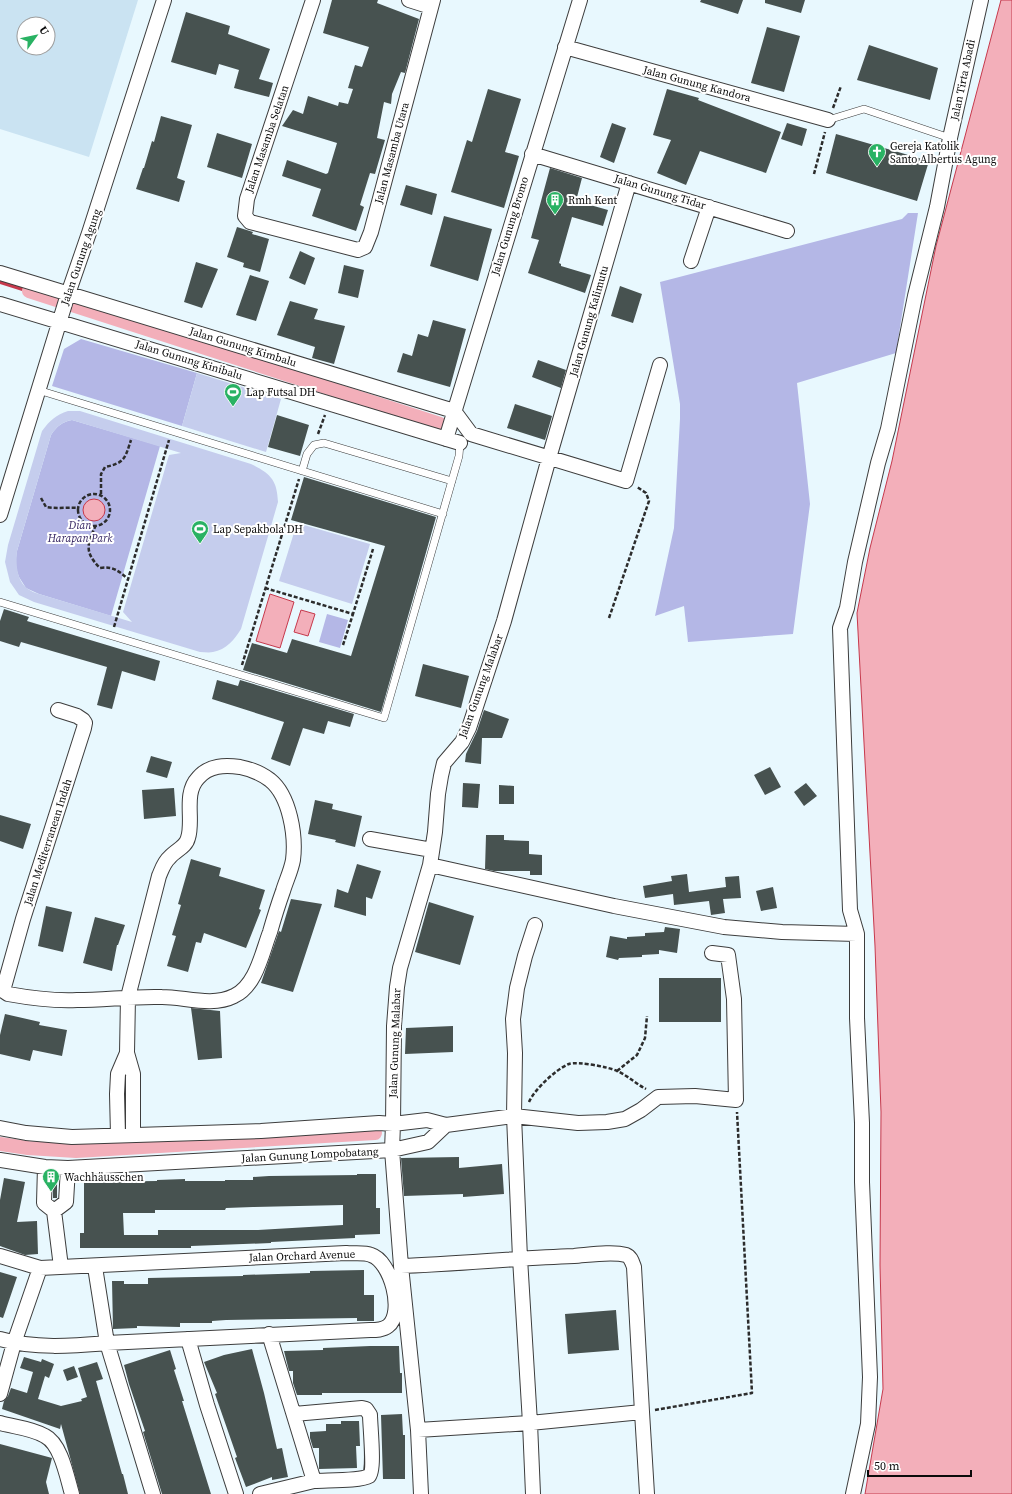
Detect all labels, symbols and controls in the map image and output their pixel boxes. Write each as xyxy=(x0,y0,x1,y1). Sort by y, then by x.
north arrow xyxy=(16,16,56,56)
text: U xyxy=(35,23,52,38)
street label: Jalan Tirta Abadi xyxy=(947,38,979,123)
street label: Jalan Gunung Kandora xyxy=(640,62,753,106)
street label: Jalan Masamba Selatan xyxy=(241,83,293,196)
street label: Jalan Masamba Utara xyxy=(371,100,413,206)
place label: Gereja Katolik Santo Albertus Agung xyxy=(890,139,997,167)
church icon: Gereja Katolik Santo Albertus Agung xyxy=(867,142,887,167)
street label: Jalan Gunung Tidar xyxy=(611,171,708,213)
street label: Jalan Gunung Bromo xyxy=(488,175,532,278)
building icon: Rmh Kent xyxy=(545,190,565,215)
place label: Rmh Kent xyxy=(568,193,618,208)
street label: Jalan Gunung Agung xyxy=(57,207,105,308)
street label: Jalan Gunung Kalimutu xyxy=(566,263,612,379)
street label: Jalan Gunung Kimbalu xyxy=(187,323,299,371)
street label: Jalan Gunung Kinibalu xyxy=(133,336,245,384)
sports icon: Lap Futsal DH xyxy=(223,382,243,407)
place label: Lap Futsal DH xyxy=(246,385,316,400)
park label: Dian Harapan Park xyxy=(47,518,113,546)
sports icon: Lap Sepakbola DH xyxy=(190,519,210,544)
place label: Lap Sepakbola DH xyxy=(213,522,303,537)
street label: Jalan Gunung Malabar xyxy=(455,632,507,741)
street label: Jalan Mediterranean Indah xyxy=(20,776,76,908)
street label: Jalan Gunung Malabar xyxy=(386,988,404,1099)
street label: Jalan Gunung Lompobatang xyxy=(240,1144,379,1166)
building icon: Wachhäusschen xyxy=(41,1167,61,1192)
place label: Wachhäusschen xyxy=(64,1170,144,1185)
street label: Jalan Orchard Avenue xyxy=(247,1247,356,1265)
scale bar xyxy=(868,1452,971,1478)
text: 50 m xyxy=(874,1458,900,1474)

